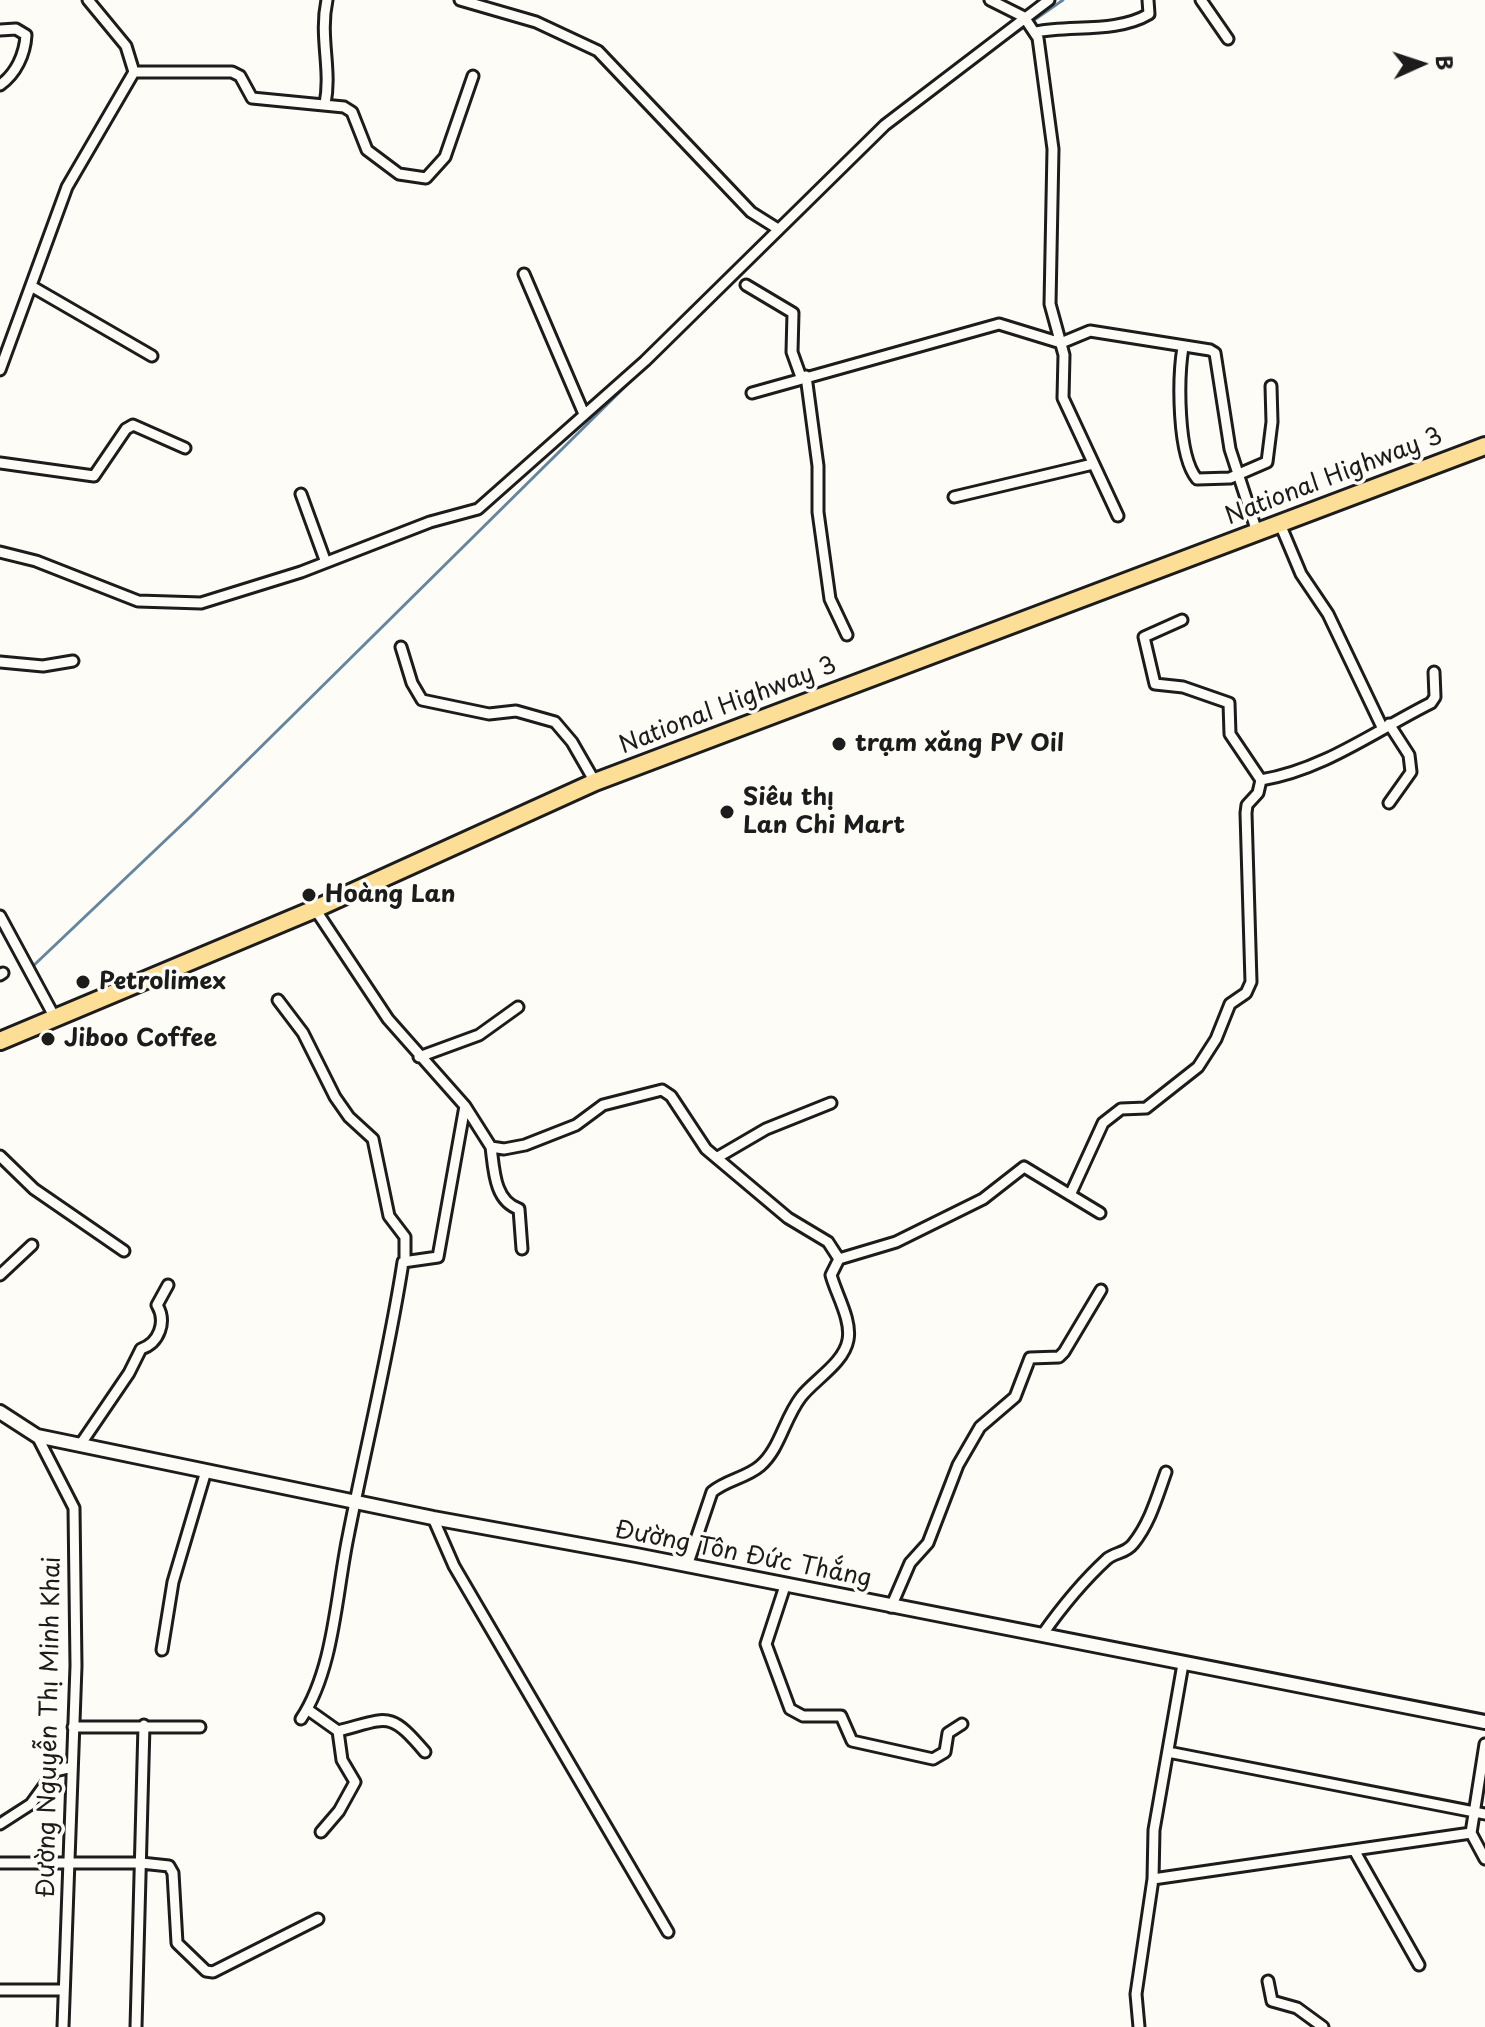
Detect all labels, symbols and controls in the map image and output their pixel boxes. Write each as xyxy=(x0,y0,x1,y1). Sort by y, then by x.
north arrow xyxy=(1381,24,1461,104)
text: B xyxy=(1429,54,1462,71)
street label: National Highway 3 xyxy=(1221,422,1447,532)
street label: National Highway 3 xyxy=(615,651,841,761)
place label: trạm xăng PV Oil xyxy=(855,730,1064,758)
marker: trạm xăng PV Oil xyxy=(830,735,848,753)
place label: Siêu thị Lan Chi Mart xyxy=(743,784,905,840)
marker: Siêu thị Lan Chi Mart xyxy=(718,803,736,821)
place label: Hoàng Lan xyxy=(325,881,455,909)
marker: Hoàng Lan xyxy=(300,886,318,904)
place label: Petrolimex xyxy=(99,968,226,996)
marker: Petrolimex xyxy=(74,973,92,991)
place label: Jiboo Coffee xyxy=(64,1025,217,1053)
marker: Jiboo Coffee xyxy=(39,1030,57,1048)
street label: Đường Tôn Đức Thắng xyxy=(612,1516,874,1594)
street label: Đường Nguyễn Thị Minh Khai xyxy=(33,1556,67,1898)

